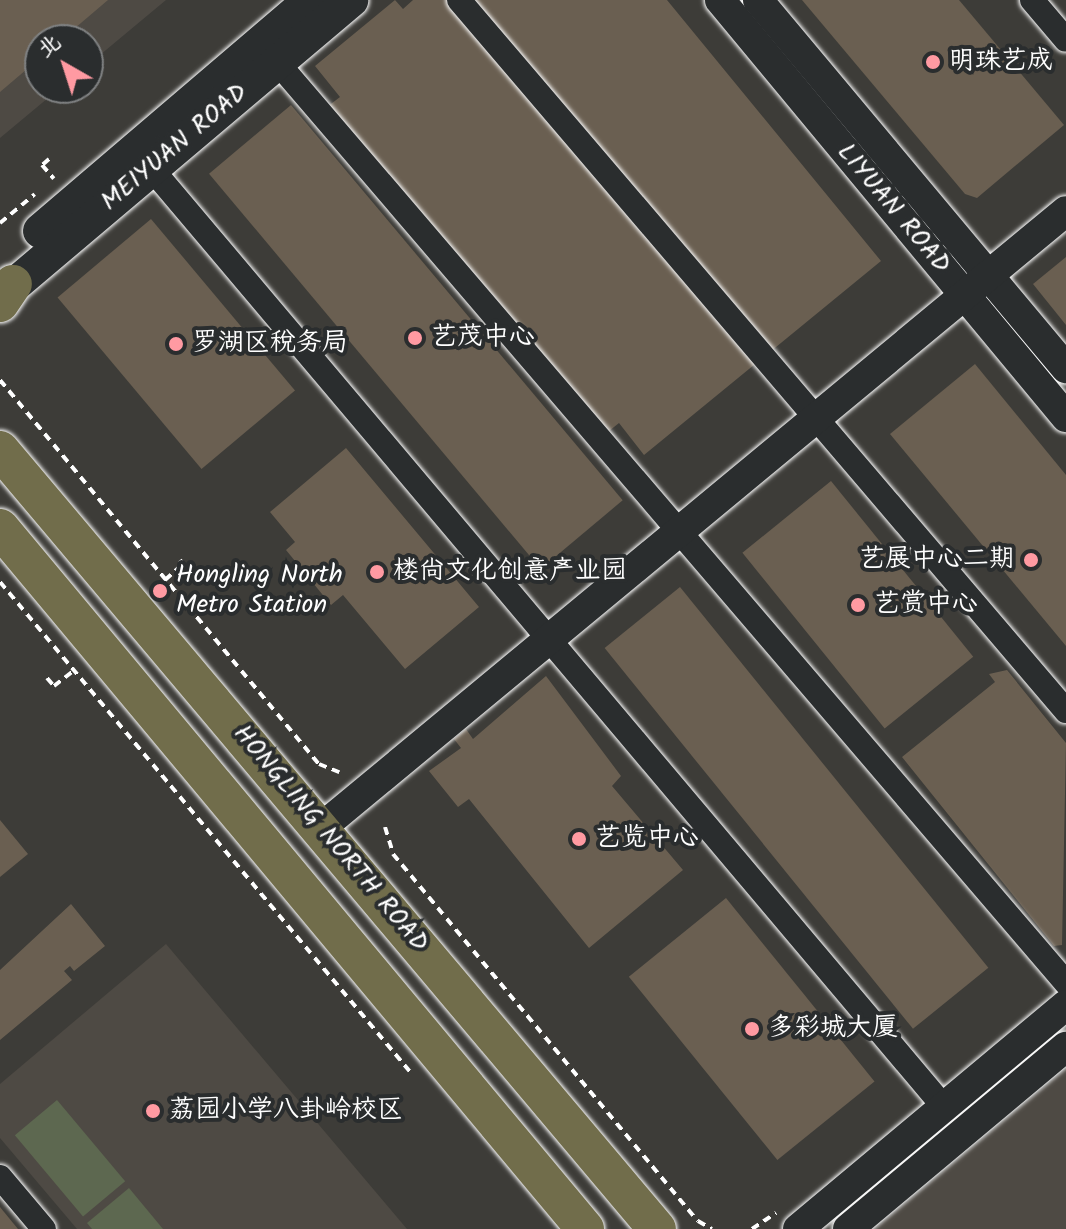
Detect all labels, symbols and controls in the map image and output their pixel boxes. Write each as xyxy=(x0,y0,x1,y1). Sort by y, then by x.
north arrow xyxy=(24,24,104,104)
text: 北 xyxy=(30,26,69,67)
place label: 明珠艺成 xyxy=(949,46,1053,78)
marker: 明珠艺成 xyxy=(924,53,942,71)
street label: MEIYUAN ROAD xyxy=(95,78,255,218)
street label: LIYUAN ROAD xyxy=(830,138,956,280)
place label: 艺茂中心 xyxy=(431,322,535,354)
place label: 罗湖区税务局 xyxy=(192,328,348,360)
marker: 艺茂中心 xyxy=(406,329,424,347)
marker: 罗湖区税务局 xyxy=(167,335,185,353)
place label: 艺展中心二期 xyxy=(859,544,1015,576)
marker: 艺展中心二期 xyxy=(1022,551,1040,569)
place label: 楼尚文化创意产业园 xyxy=(393,556,627,588)
place label: Hongling North Metro Station xyxy=(176,560,343,622)
marker: 楼尚文化创意产业园 xyxy=(368,563,386,581)
marker: Hongling North Metro Station xyxy=(151,582,169,600)
place label: 艺赏中心 xyxy=(874,589,978,621)
marker: 艺赏中心 xyxy=(849,596,867,614)
street label: HONGLING NORTH ROAD xyxy=(226,719,434,959)
place label: 艺览中心 xyxy=(595,823,699,855)
marker: 艺览中心 xyxy=(570,830,588,848)
place label: 多彩城大厦 xyxy=(768,1013,898,1045)
marker: 多彩城大厦 xyxy=(743,1020,761,1038)
place label: 荔园小学八卦岭校区 xyxy=(169,1095,403,1127)
marker: 荔园小学八卦岭校区 xyxy=(144,1102,162,1120)

